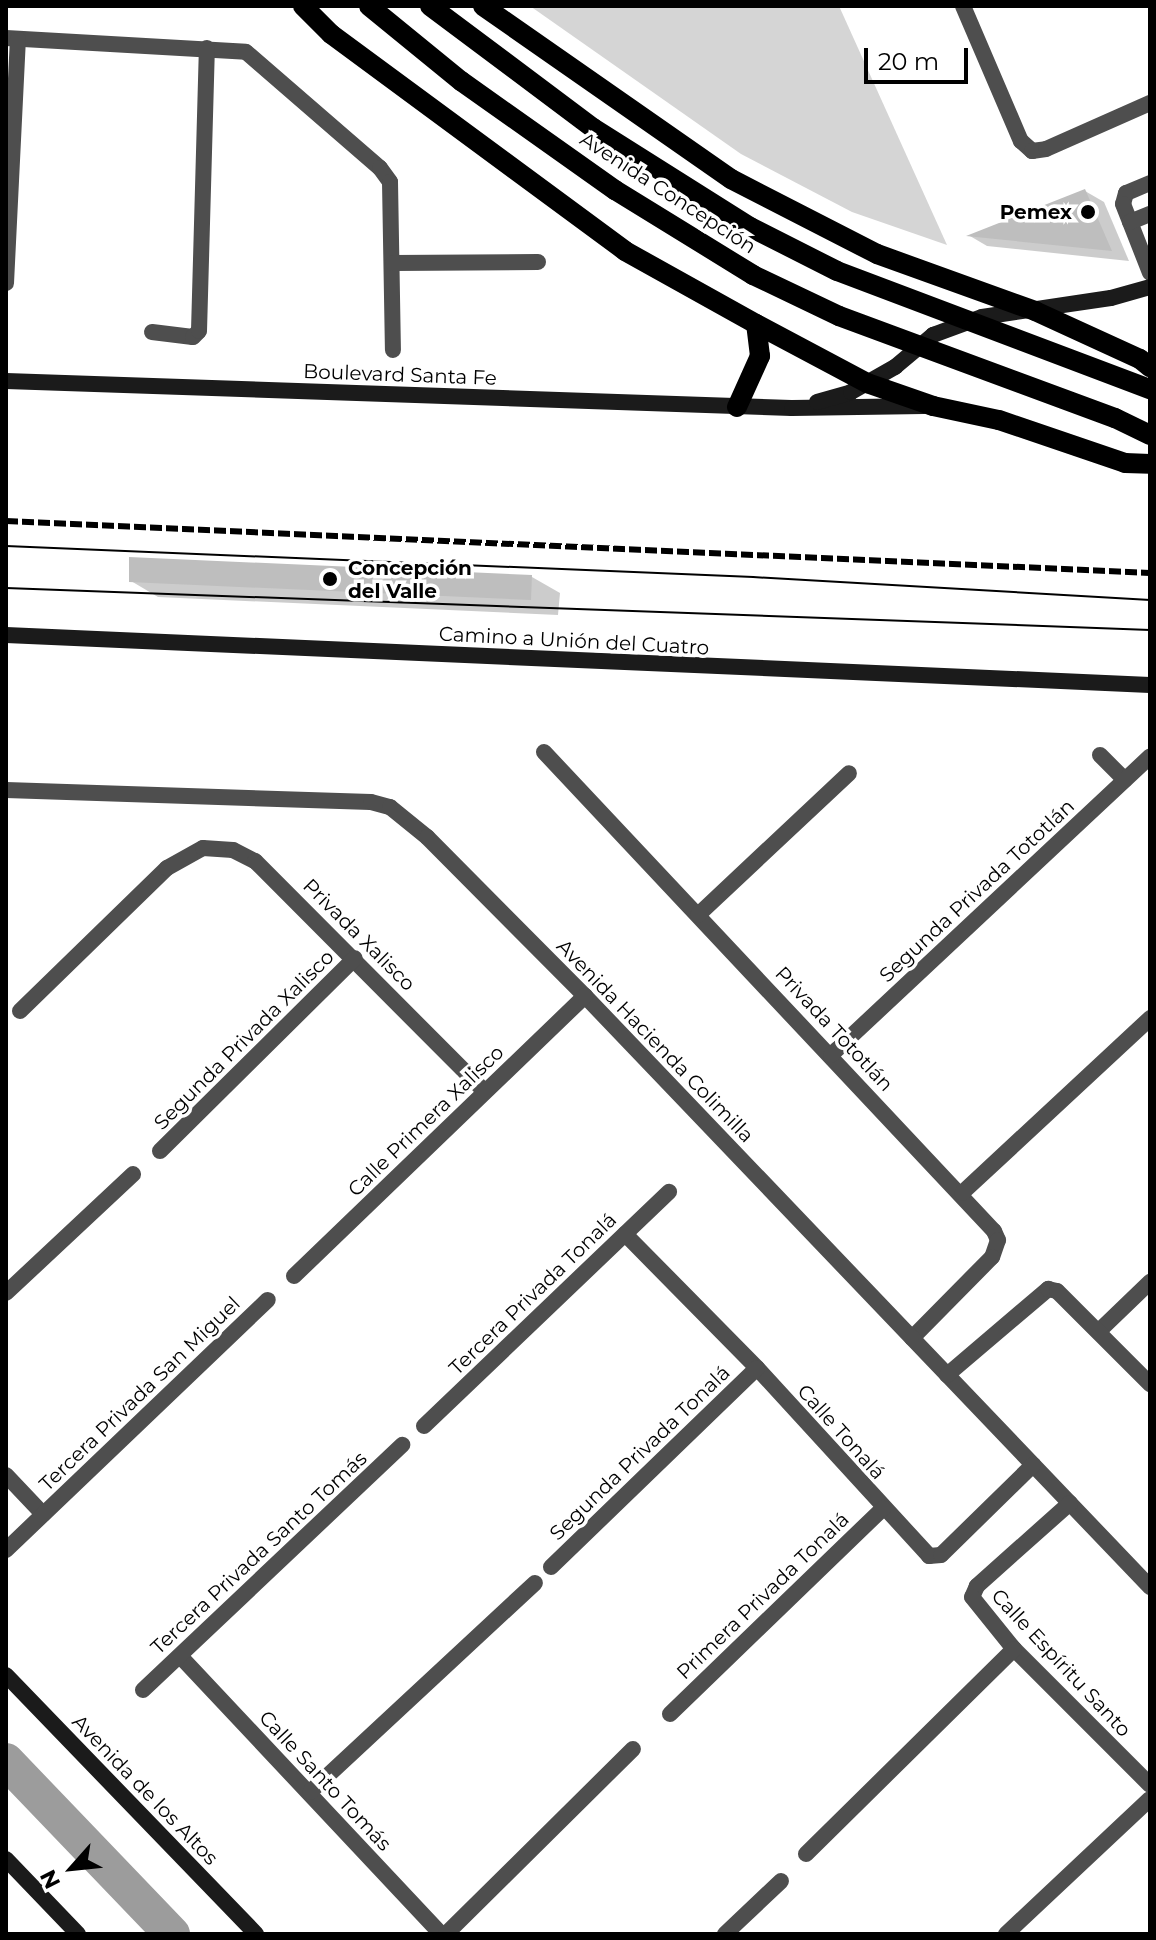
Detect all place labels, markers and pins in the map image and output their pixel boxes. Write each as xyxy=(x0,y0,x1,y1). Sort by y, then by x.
place label: Pemex xyxy=(1000,200,1072,224)
marker: Pemex xyxy=(1079,203,1097,221)
place label: Concepción del Valle xyxy=(348,556,472,603)
marker: Concepción del Valle xyxy=(319,568,341,590)

